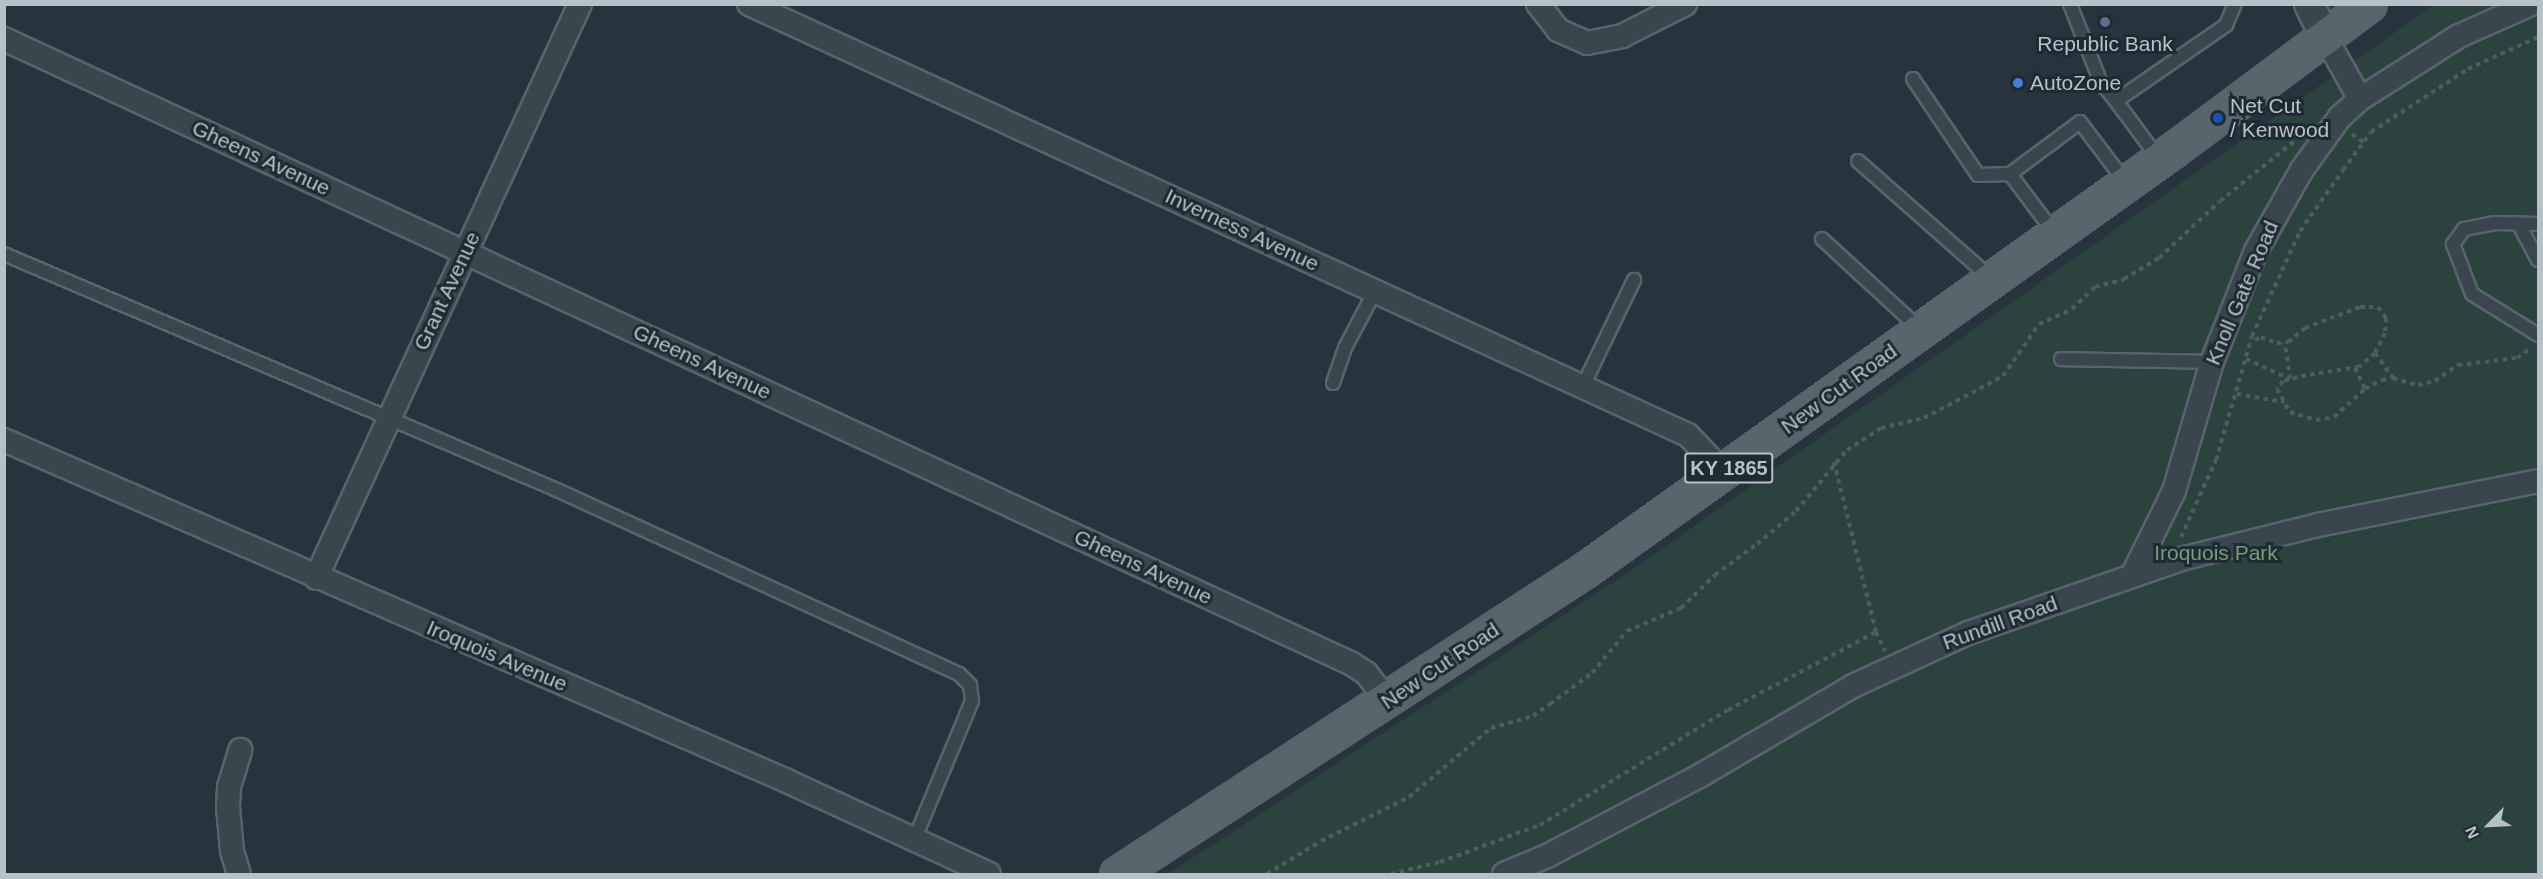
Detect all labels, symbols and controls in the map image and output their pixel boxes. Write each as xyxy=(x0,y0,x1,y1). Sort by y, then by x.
marker: Republic Bank xyxy=(2098,15,2112,29)
place label: Republic Bank xyxy=(2037,31,2173,57)
place label: AutoZone xyxy=(2030,70,2121,96)
marker: AutoZone xyxy=(2011,76,2025,90)
place label: Net Cut / Kenwood xyxy=(2230,93,2329,143)
marker: Net Cut / Kenwood xyxy=(2211,111,2225,125)
street label: Gheens Avenue xyxy=(188,115,334,201)
street label: Inverness Avenue xyxy=(1161,183,1323,277)
street label: Knoll Gate Road xyxy=(2200,217,2284,369)
street label: Grant Avenue xyxy=(408,227,486,355)
street label: Gheens Avenue xyxy=(629,319,775,405)
street label: New Cut Road xyxy=(1776,339,1902,439)
road number: KY 1865 xyxy=(1684,451,1774,485)
street label: Gheens Avenue xyxy=(1070,524,1216,610)
park label: Iroquois Park xyxy=(2154,540,2278,566)
street label: Rundill Road xyxy=(1939,591,2061,655)
street label: Iroquois Avenue xyxy=(422,615,572,697)
street label: New Cut Road xyxy=(1376,617,1504,715)
north arrow xyxy=(2459,795,2519,855)
text: N xyxy=(2462,824,2482,841)

